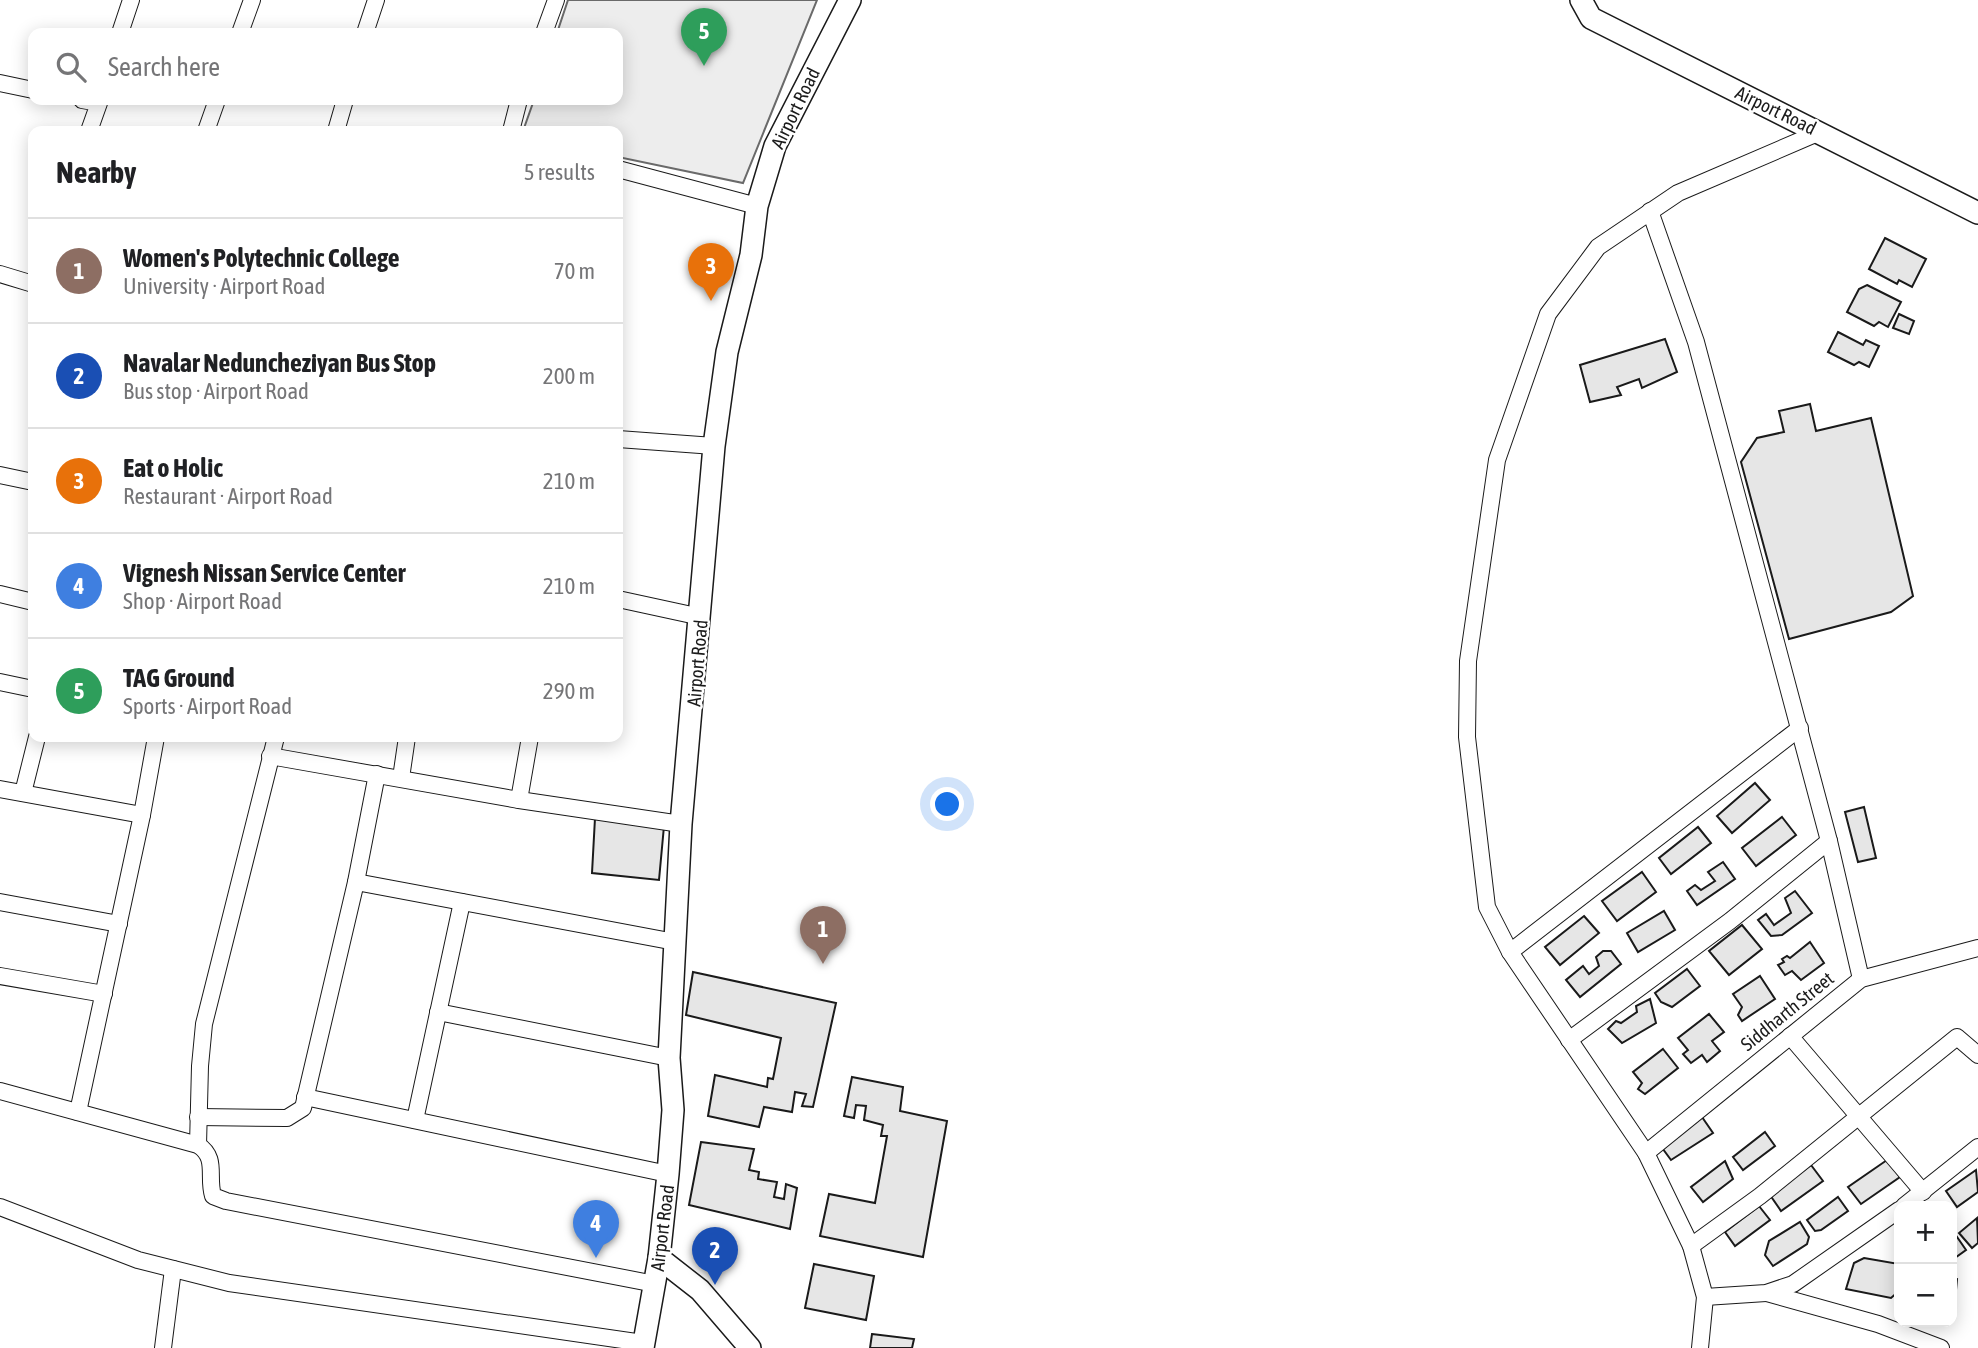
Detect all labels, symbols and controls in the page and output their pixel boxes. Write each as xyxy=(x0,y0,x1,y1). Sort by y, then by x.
pin: 5 xyxy=(681,8,727,66)
search box xyxy=(28,28,623,105)
icon: search xyxy=(52,48,90,86)
text: Search here xyxy=(108,52,220,82)
street label: Airport Road xyxy=(766,64,824,152)
street label: Airport Road xyxy=(1732,81,1820,139)
text: Nearby xyxy=(56,155,136,189)
text: 5 results xyxy=(524,159,595,185)
text: Women's Polytechnic College xyxy=(123,243,400,273)
pin: 3 xyxy=(688,243,734,301)
text: 1 xyxy=(74,258,84,284)
text: 70 m xyxy=(554,258,595,284)
text: University · Airport Road xyxy=(123,273,326,299)
text: Navalar Neduncheziyan Bus Stop xyxy=(123,348,436,378)
text: 2 xyxy=(74,363,84,389)
text: 200 m xyxy=(543,363,595,389)
text: Bus stop · Airport Road xyxy=(123,378,309,404)
text: Eat o Holic xyxy=(123,453,223,483)
text: 3 xyxy=(74,468,84,494)
text: 210 m xyxy=(543,468,595,494)
text: Restaurant · Airport Road xyxy=(123,483,333,509)
text: Vignesh Nissan Service Center xyxy=(123,558,406,588)
text: 4 xyxy=(74,573,84,599)
text: 210 m xyxy=(543,573,595,599)
text: Shop · Airport Road xyxy=(123,588,282,614)
street label: Airport Road xyxy=(682,619,712,707)
text: TAG Ground xyxy=(123,663,235,693)
text: 5 xyxy=(74,678,84,704)
text: 290 m xyxy=(543,678,595,704)
text: Sports · Airport Road xyxy=(123,693,292,719)
your location xyxy=(930,787,964,821)
pin: 1 xyxy=(800,906,846,964)
street label: Siddharth Street xyxy=(1736,967,1838,1055)
street label: Airport Road xyxy=(646,1183,678,1273)
pin: 4 xyxy=(573,1200,619,1258)
map controls xyxy=(1894,1201,1957,1327)
button: + xyxy=(1894,1201,1957,1264)
pin: 2 xyxy=(692,1227,738,1285)
button: − xyxy=(1894,1264,1957,1327)

